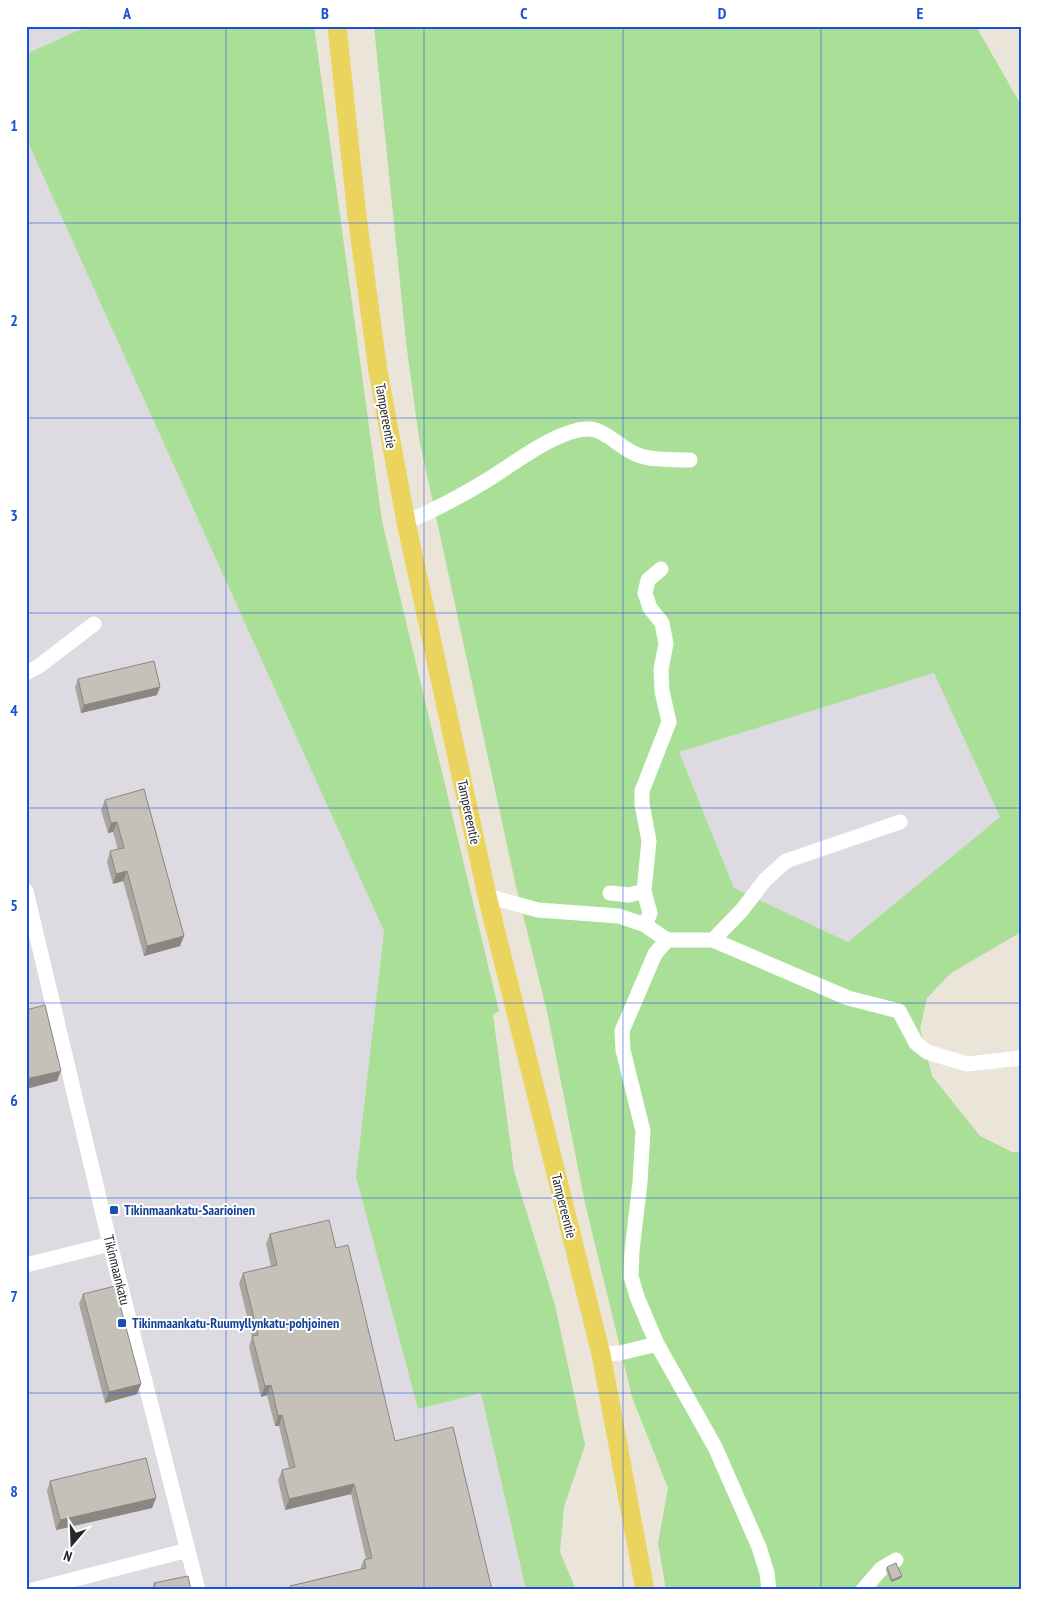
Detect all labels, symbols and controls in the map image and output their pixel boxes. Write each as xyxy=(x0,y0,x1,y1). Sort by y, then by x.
text: A xyxy=(122,3,132,23)
text: B xyxy=(321,3,329,23)
text: C xyxy=(520,3,528,23)
text: D xyxy=(718,3,727,23)
text: E xyxy=(917,3,924,23)
text: 1 xyxy=(10,115,18,135)
text: 2 xyxy=(10,310,18,330)
street label: Tampereentie xyxy=(371,382,401,450)
text: 3 xyxy=(10,505,18,525)
text: 4 xyxy=(10,700,18,720)
street label: Tampereentie xyxy=(453,778,485,846)
text: 5 xyxy=(10,895,18,915)
text: 6 xyxy=(10,1090,18,1110)
street label: Tampereentie xyxy=(547,1172,581,1240)
place label: Tikinmaankatu-Saarioinen xyxy=(124,1201,255,1219)
marker: Tikinmaankatu-Saarioinen xyxy=(108,1204,120,1216)
street label: Tikinmaankatu xyxy=(100,1233,134,1307)
text: 7 xyxy=(10,1286,18,1306)
place label: Tikinmaankatu-Ruumyllynkatu-pohjoinen xyxy=(132,1314,339,1332)
marker: Tikinmaankatu-Ruumyllynkatu-pohjoinen xyxy=(116,1317,128,1329)
text: 8 xyxy=(10,1481,18,1501)
north arrow xyxy=(48,1518,98,1568)
text: N xyxy=(61,1547,74,1566)

